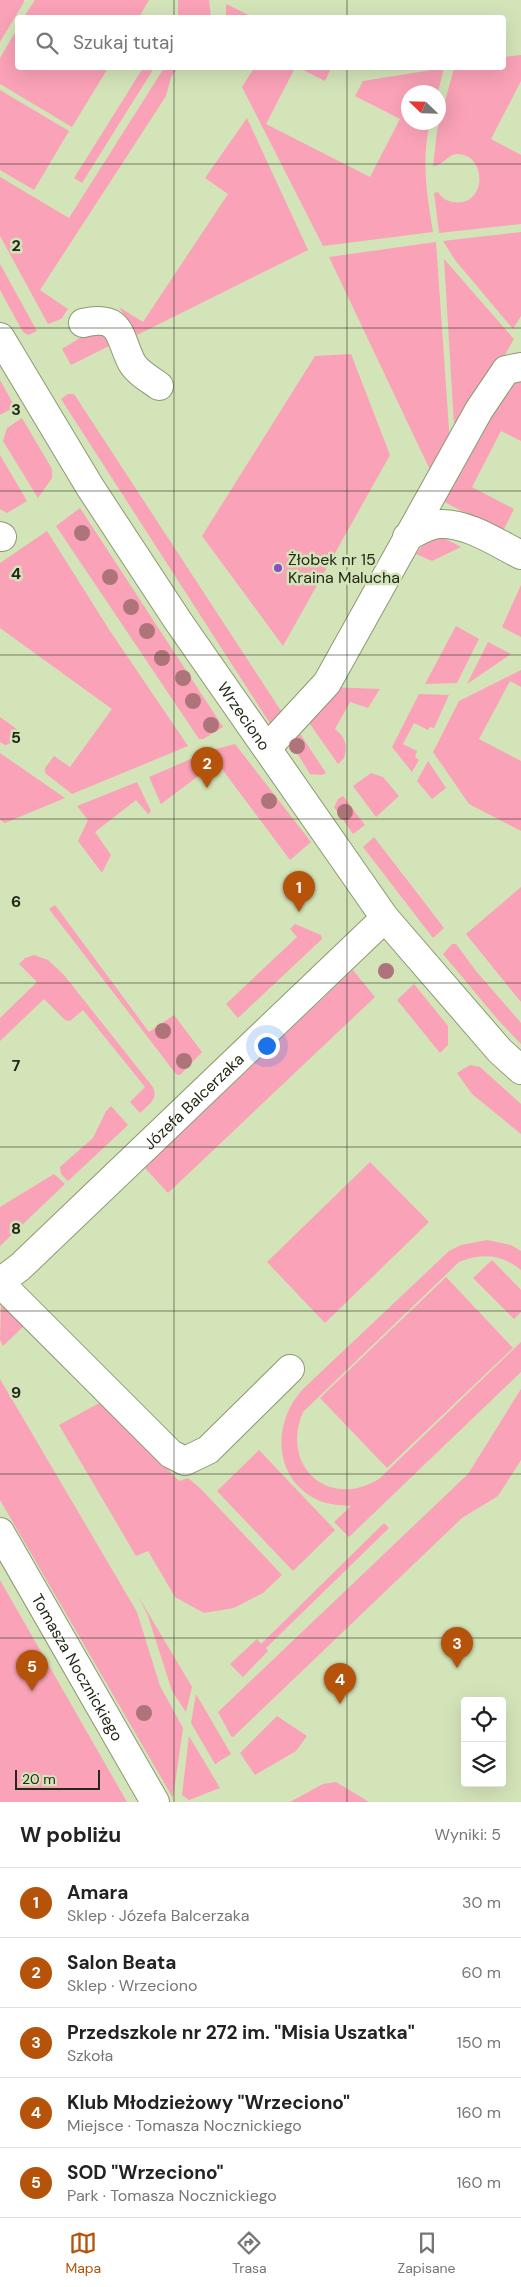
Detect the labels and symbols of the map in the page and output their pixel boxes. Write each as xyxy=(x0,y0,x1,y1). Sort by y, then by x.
north arrow xyxy=(401,85,446,130)
text: 2 xyxy=(11,235,21,256)
text: 3 xyxy=(11,399,21,420)
place label: Żłobek nr 15 Kraina Malucha xyxy=(288,549,400,588)
marker: Żłobek nr 15 Kraina Malucha xyxy=(272,562,284,574)
text: 4 xyxy=(11,563,21,584)
street label: Wrzeciono xyxy=(213,678,275,754)
text: 5 xyxy=(11,727,21,748)
pin: 2 xyxy=(191,747,223,788)
pin: 1 xyxy=(283,871,315,912)
text: 6 xyxy=(11,891,21,912)
your location xyxy=(254,1033,280,1059)
street label: Józefa Balcerzaka xyxy=(139,1048,248,1154)
text: 7 xyxy=(12,1055,21,1076)
text: 8 xyxy=(11,1218,21,1239)
text: 9 xyxy=(11,1382,21,1403)
street label: Tomasza Nocznickiego xyxy=(27,1590,128,1745)
pin: 3 xyxy=(441,1627,473,1668)
pin: 5 xyxy=(16,1650,48,1691)
pin: 4 xyxy=(324,1663,356,1704)
scale bar xyxy=(15,1767,100,1790)

